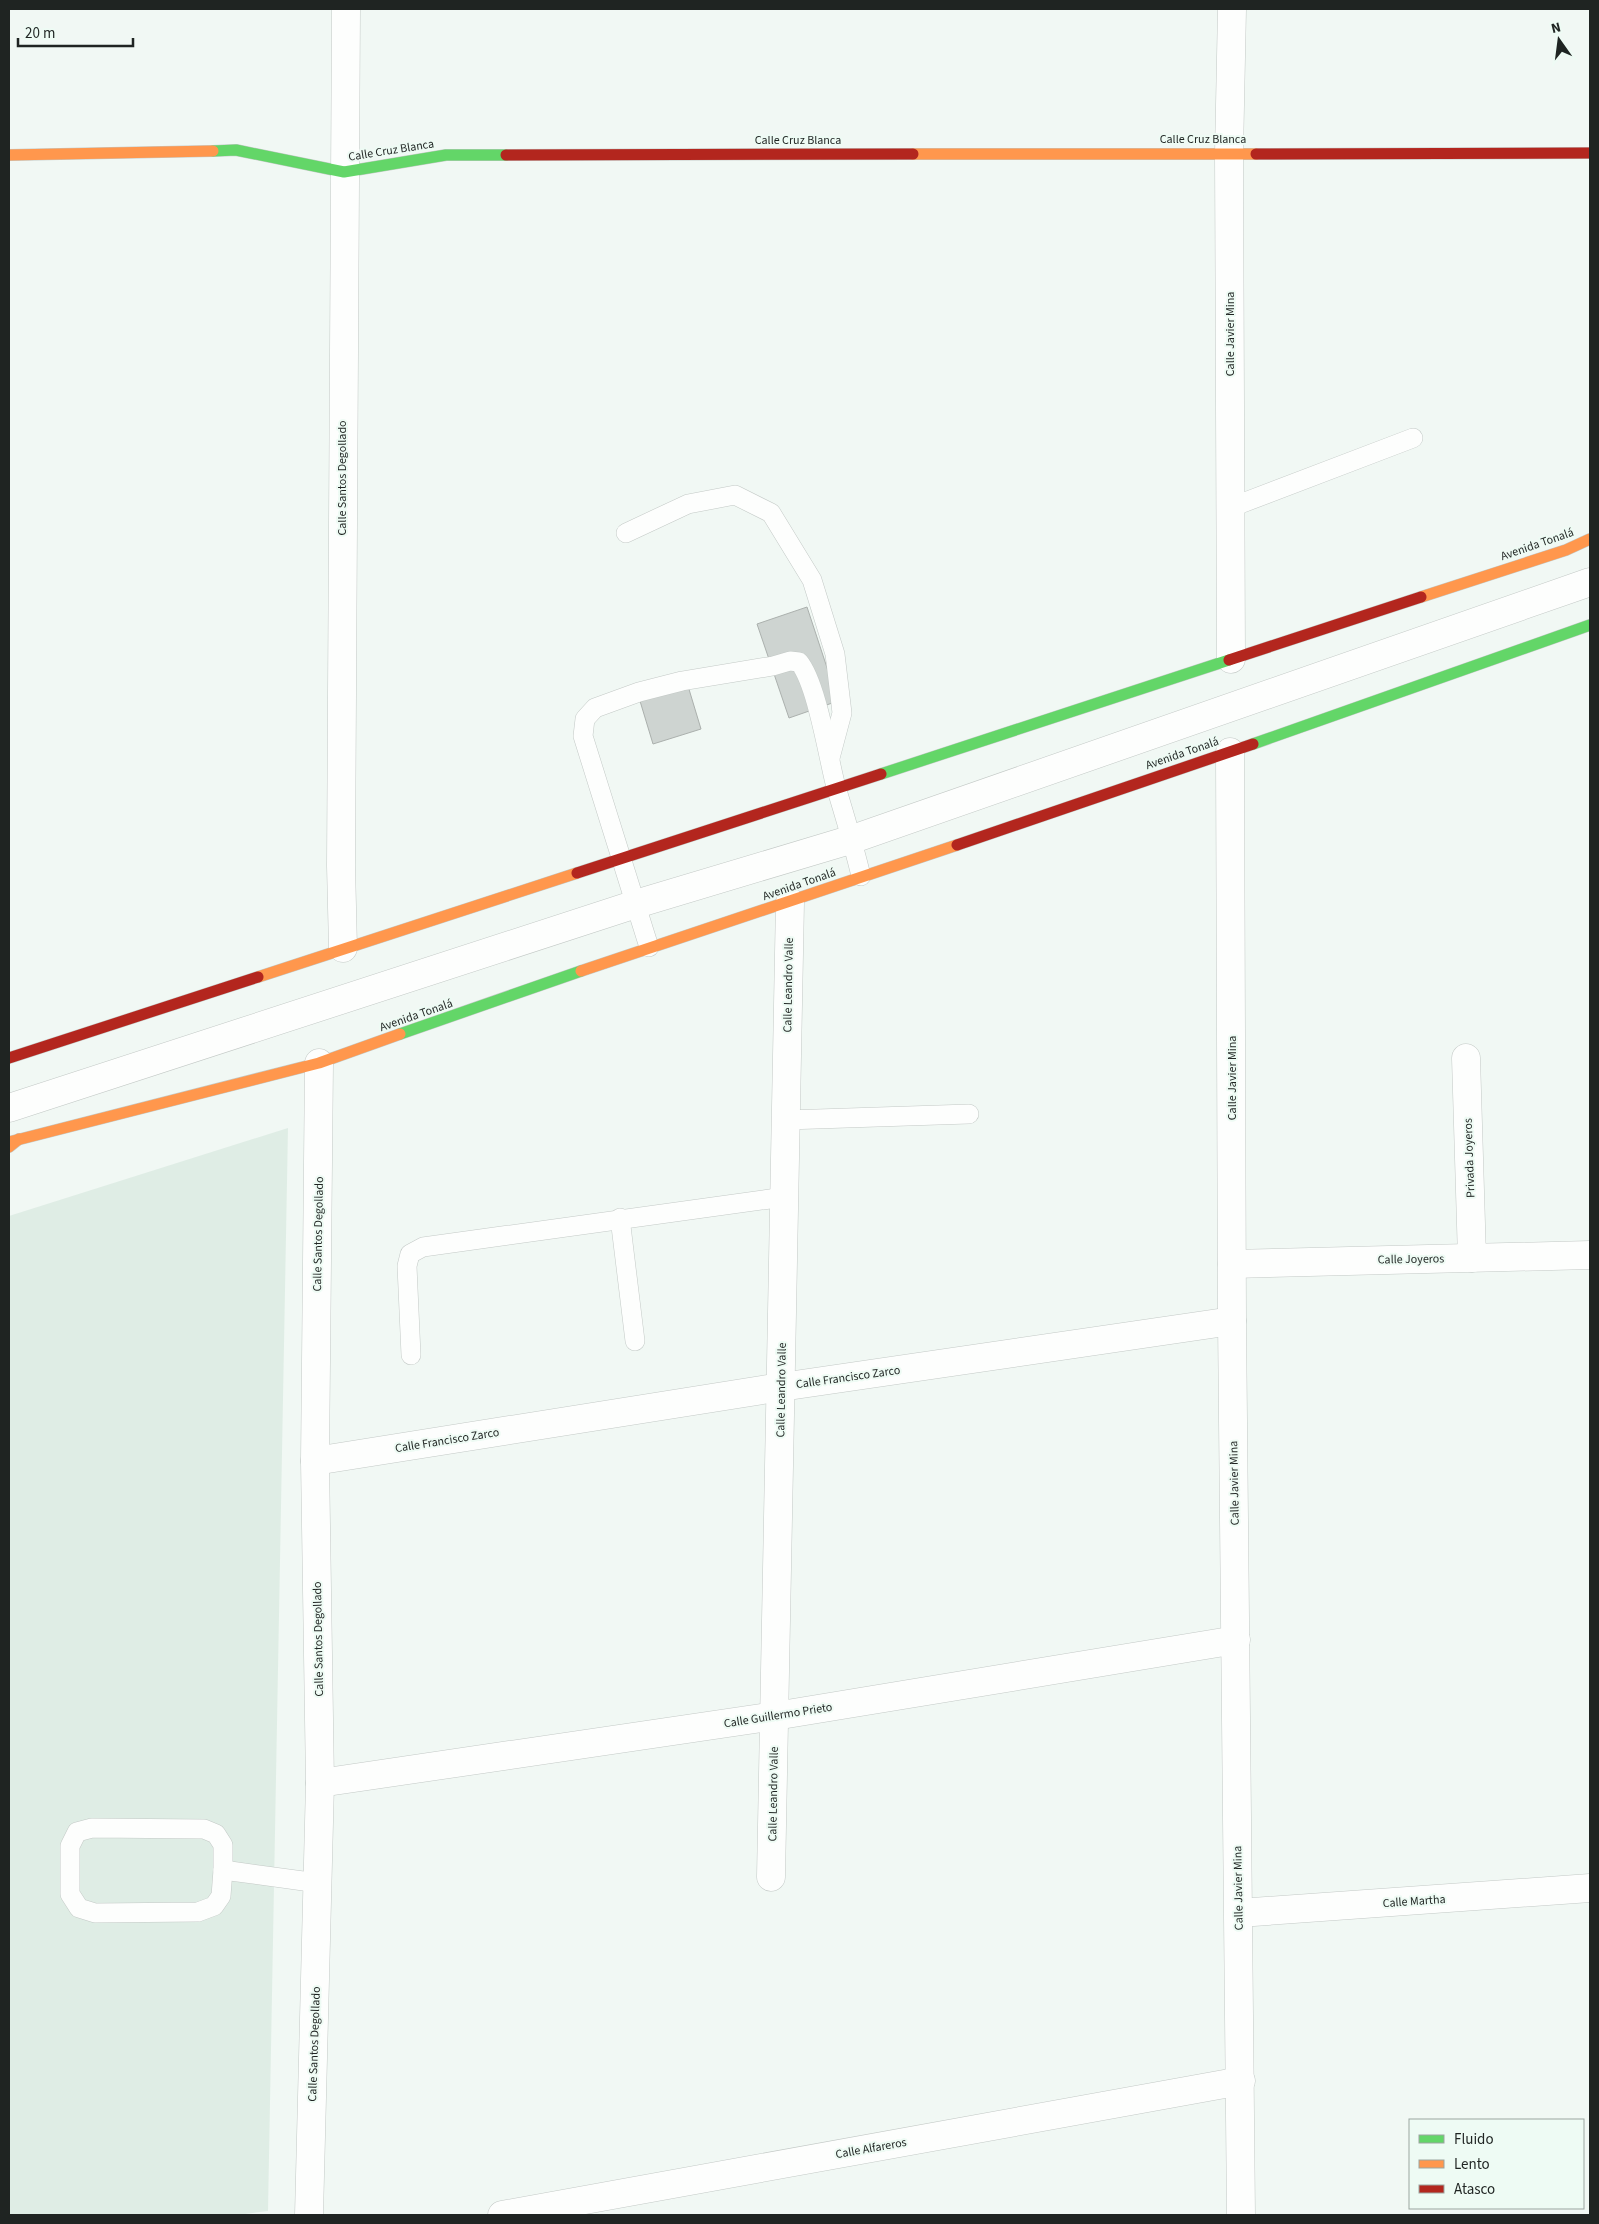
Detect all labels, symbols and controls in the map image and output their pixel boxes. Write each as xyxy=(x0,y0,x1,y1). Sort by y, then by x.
scale bar xyxy=(18,15,132,47)
north arrow xyxy=(1534,15,1584,65)
text: N xyxy=(1549,18,1563,39)
text: 20 m xyxy=(25,23,55,44)
street label: Calle Cruz Blanca xyxy=(1160,131,1246,148)
street label: Calle Cruz Blanca xyxy=(755,132,841,149)
street label: Calle Cruz Blanca xyxy=(347,135,435,166)
street label: Calle Javier Mina xyxy=(1222,292,1239,376)
street label: Calle Santos Degollado xyxy=(334,420,351,536)
street label: Avenida Tonalá xyxy=(1498,524,1576,565)
street label: Avenida Tonalá xyxy=(1143,733,1221,774)
street label: Avenida Tonalá xyxy=(760,864,838,905)
street label: Calle Leandro Valle xyxy=(779,937,798,1033)
street label: Avenida Tonalá xyxy=(377,995,455,1036)
street label: Calle Javier Mina xyxy=(1224,1036,1241,1120)
street label: Privada Joyeros xyxy=(1460,1118,1479,1198)
street label: Calle Santos Degollado xyxy=(309,1176,328,1292)
street label: Calle Joyeros xyxy=(1378,1250,1444,1269)
street label: Calle Leandro Valle xyxy=(772,1342,791,1438)
street label: Calle Francisco Zarco xyxy=(795,1362,901,1393)
street label: Calle Francisco Zarco xyxy=(394,1424,500,1457)
street label: Calle Javier Mina xyxy=(1225,1441,1244,1525)
street label: Calle Santos Degollado xyxy=(309,1581,328,1697)
street label: Calle Guillermo Prieto xyxy=(723,1699,833,1732)
street label: Calle Leandro Valle xyxy=(764,1746,783,1842)
street label: Calle Javier Mina xyxy=(1229,1846,1248,1930)
street label: Calle Martha xyxy=(1382,1891,1446,1912)
street label: Calle Santos Degollado xyxy=(304,1986,325,2102)
legend xyxy=(1409,2119,1584,2209)
text: Fluido xyxy=(1454,2129,1494,2150)
street label: Calle Alfareros xyxy=(834,2134,908,2163)
text: Lento xyxy=(1454,2154,1490,2175)
text: Atasco xyxy=(1454,2179,1495,2200)

